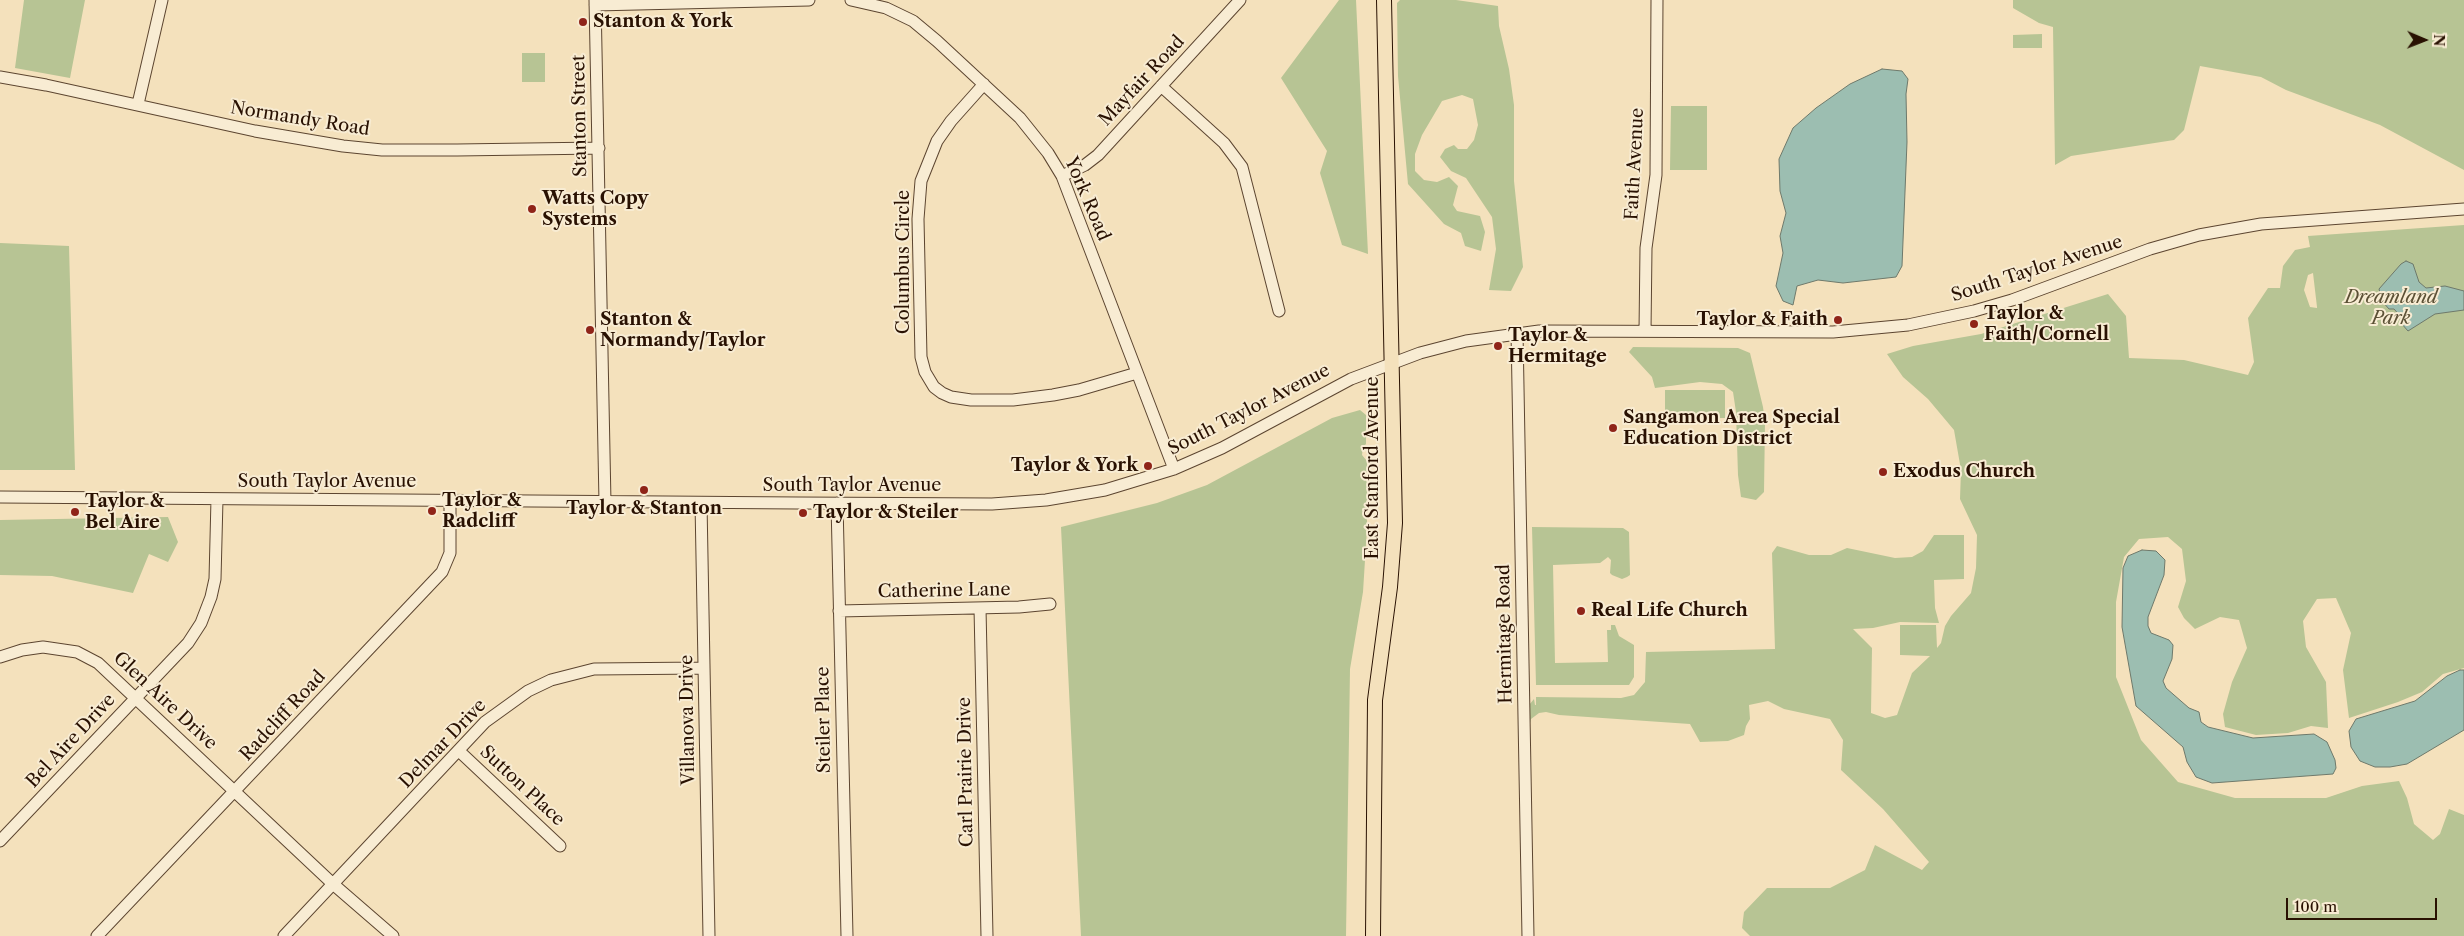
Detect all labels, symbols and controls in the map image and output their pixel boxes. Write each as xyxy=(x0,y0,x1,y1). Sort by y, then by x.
place label: Stanton & York xyxy=(593,11,733,33)
north arrow xyxy=(2399,15,2449,65)
marker: Stanton & York xyxy=(577,16,589,28)
street label: Mayfair Road xyxy=(1095,31,1189,131)
text: N xyxy=(2430,34,2448,46)
street label: Stanton Street xyxy=(568,55,592,177)
street label: Normandy Road xyxy=(229,97,371,141)
street label: Faith Avenue xyxy=(1621,107,1649,221)
street label: York Road xyxy=(1060,154,1114,244)
place label: Watts Copy Systems xyxy=(542,188,648,230)
street label: Columbus Circle xyxy=(893,190,915,334)
marker: Watts Copy Systems xyxy=(526,203,538,215)
street label: South Taylor Avenue xyxy=(1949,231,2125,307)
park label: Dreamland Park xyxy=(2345,287,2437,330)
place label: Taylor & Faith/Cornell xyxy=(1984,303,2109,346)
place label: Stanton & Normandy/Taylor xyxy=(600,309,765,352)
place label: Taylor & Faith xyxy=(1696,309,1828,331)
marker: Taylor & Faith xyxy=(1832,314,1844,326)
marker: Taylor & Faith/Cornell xyxy=(1968,318,1980,330)
marker: Stanton & Normandy/Taylor xyxy=(584,324,596,336)
place label: Taylor & Hermitage xyxy=(1508,325,1607,368)
marker: Taylor & Hermitage xyxy=(1492,340,1504,352)
street label: South Taylor Avenue xyxy=(1164,360,1334,460)
street label: East Stanford Avenue xyxy=(1362,376,1384,560)
place label: Sangamon Area Special Education District xyxy=(1623,407,1840,449)
marker: Sangamon Area Special Education District xyxy=(1607,422,1619,434)
place label: Taylor & York xyxy=(1011,455,1138,477)
marker: Taylor & York xyxy=(1142,460,1154,472)
place label: Exodus Church xyxy=(1893,461,2035,483)
marker: Exodus Church xyxy=(1877,466,1889,478)
street label: South Taylor Avenue xyxy=(238,471,416,493)
street label: South Taylor Avenue xyxy=(763,475,941,497)
marker: Taylor & Stanton xyxy=(638,484,650,496)
place label: Taylor & Radcliff xyxy=(442,490,521,532)
place label: Taylor & Bel Aire xyxy=(85,491,164,534)
place label: Taylor & Stanton xyxy=(566,498,722,520)
place label: Taylor & Steiler xyxy=(813,502,959,524)
marker: Taylor & Radcliff xyxy=(426,505,438,517)
marker: Taylor & Bel Aire xyxy=(69,506,81,518)
marker: Taylor & Steiler xyxy=(797,507,809,519)
street label: Hermitage Road xyxy=(1493,564,1517,704)
street label: Catherine Lane xyxy=(877,579,1011,603)
place label: Real Life Church xyxy=(1591,600,1748,622)
marker: Real Life Church xyxy=(1575,605,1587,617)
street label: Glen Aire Drive xyxy=(109,647,221,755)
street label: Villanova Drive xyxy=(676,654,700,786)
street label: Radcliff Road xyxy=(236,666,330,766)
street label: Steiler Place xyxy=(812,666,836,774)
street label: Bel Aire Drive xyxy=(22,690,120,792)
street label: Delmar Drive xyxy=(395,695,491,793)
street label: Carl Prairie Drive xyxy=(954,697,978,847)
street label: Sutton Place xyxy=(475,741,569,831)
scale bar xyxy=(2289,888,2440,920)
text: 100 m xyxy=(2294,897,2337,916)

